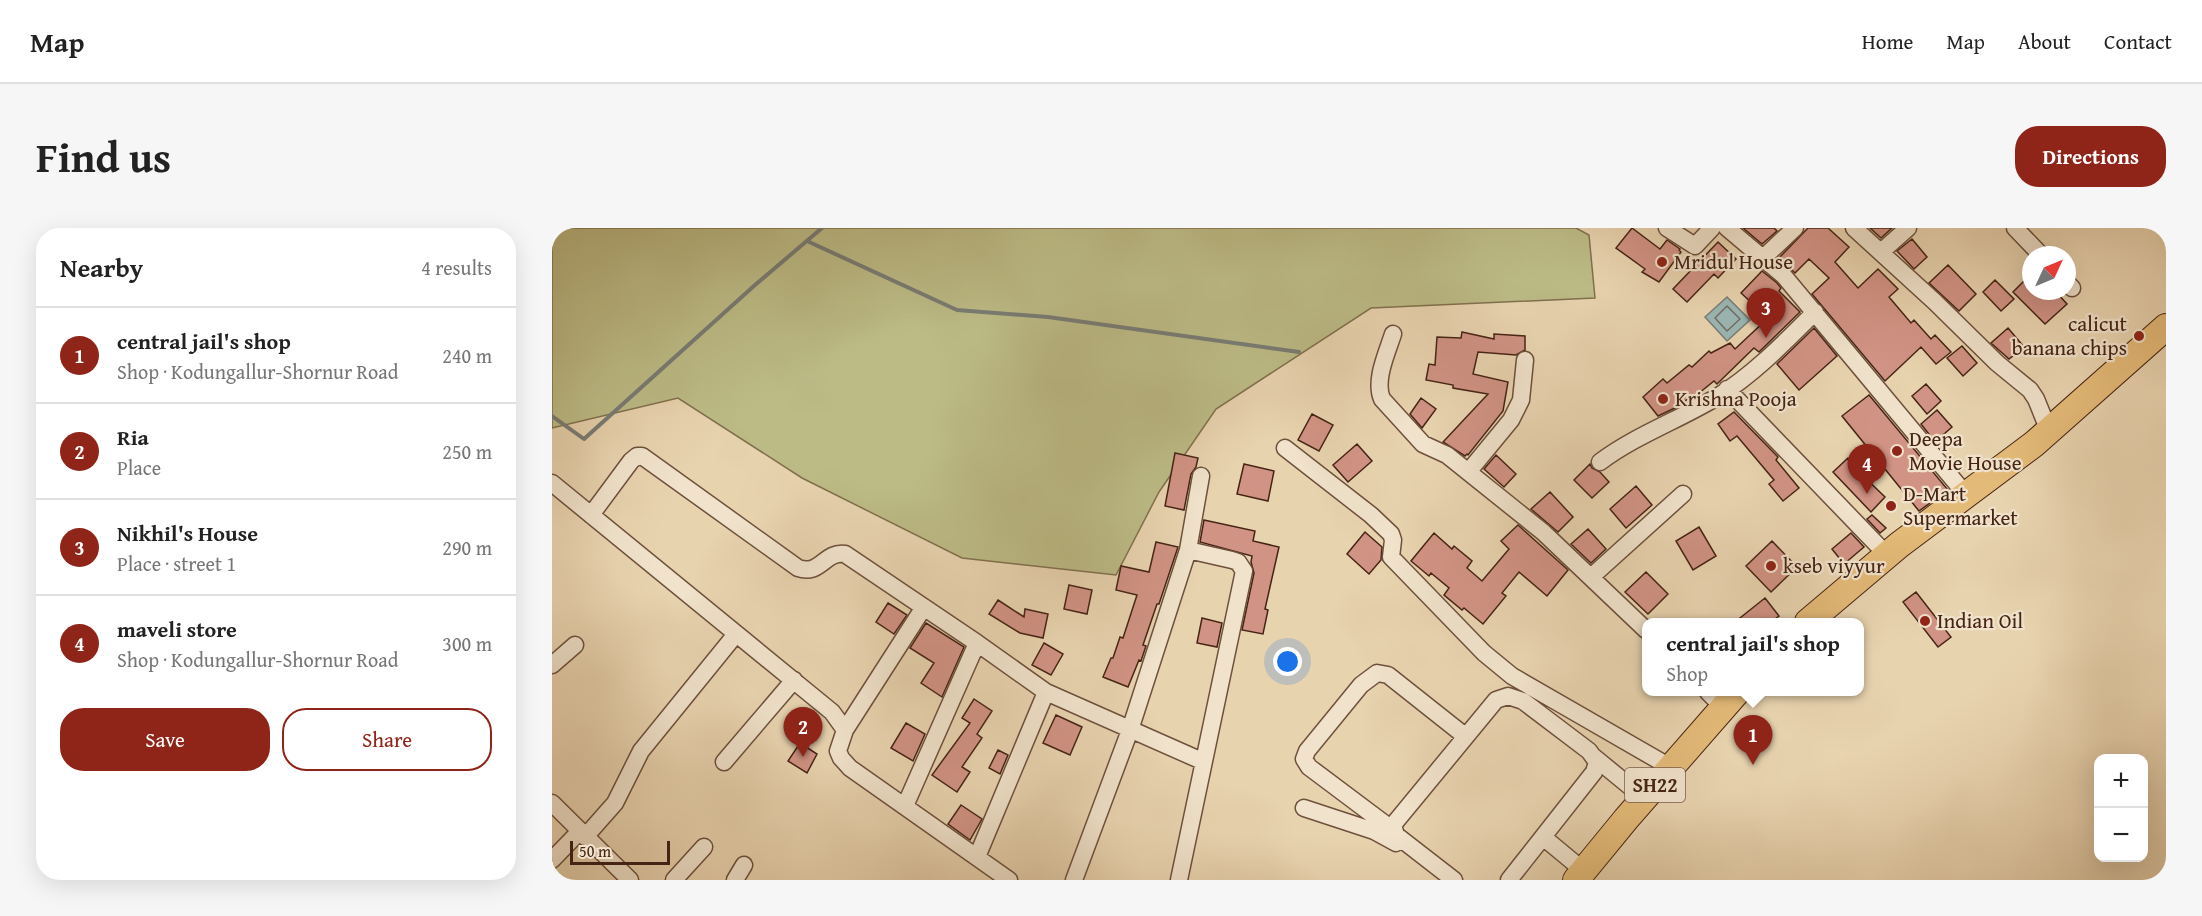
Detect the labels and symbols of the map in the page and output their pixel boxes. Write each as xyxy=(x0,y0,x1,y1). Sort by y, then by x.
place label: Mridul House xyxy=(1674,246,1793,277)
north arrow xyxy=(2022,246,2076,300)
marker: Mridul House xyxy=(1655,255,1669,269)
pin: 3 xyxy=(1746,288,1786,338)
place label: calicut banana chips xyxy=(2012,308,2128,363)
marker: calicut banana chips xyxy=(2132,329,2146,343)
place label: Krishna Pooja xyxy=(1675,383,1797,414)
marker: Krishna Pooja xyxy=(1656,392,1670,406)
place label: Deepa Movie House xyxy=(1909,423,2022,478)
pin: 4 xyxy=(1848,444,1886,494)
marker: Deepa Movie House xyxy=(1890,444,1904,458)
place label: D-Mart Supermarket xyxy=(1903,478,2018,533)
marker: D-Mart Supermarket xyxy=(1884,499,1898,513)
place label: kseb viyyur xyxy=(1783,550,1885,581)
marker: kseb viyyur xyxy=(1764,559,1778,573)
place label: Indian Oil xyxy=(1937,605,2023,636)
marker: Indian Oil xyxy=(1918,614,1932,628)
your location xyxy=(1273,647,1302,676)
pin: 2 xyxy=(784,708,822,757)
pin: 1 xyxy=(1734,716,1772,765)
road number: SH22 xyxy=(1625,768,1685,802)
scale bar xyxy=(570,838,670,866)

